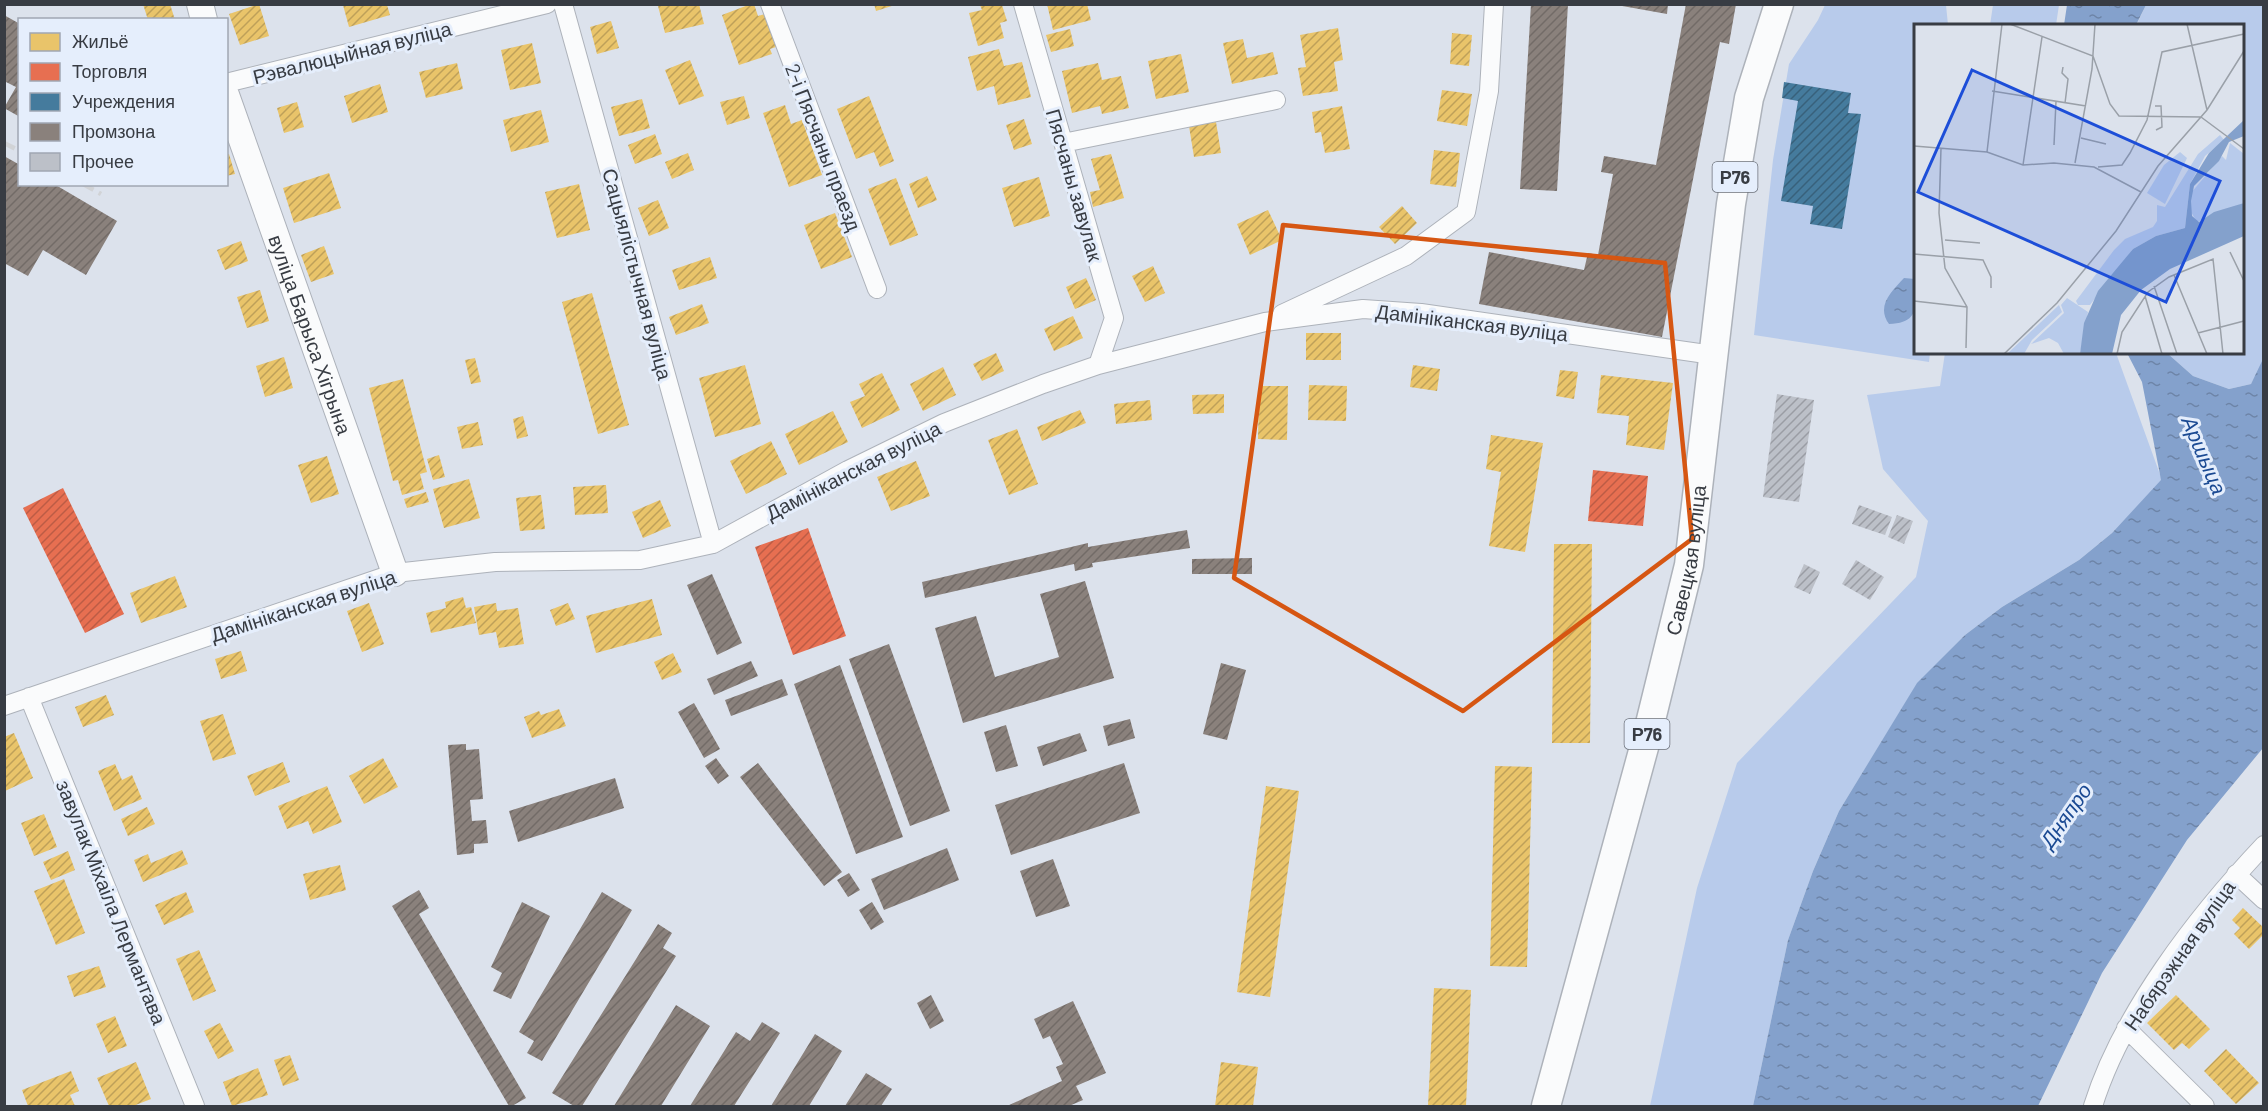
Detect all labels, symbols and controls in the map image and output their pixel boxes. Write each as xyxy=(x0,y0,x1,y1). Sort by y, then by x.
street label: Рэвалюцыйная вуліца xyxy=(250,16,455,88)
legend xyxy=(18,18,228,186)
inset map xyxy=(1914,24,2244,354)
text: Жильё xyxy=(72,30,129,52)
text: Торговля xyxy=(72,60,147,82)
street label: 2-і Пясчаны праезд xyxy=(781,60,867,234)
text: Учреждения xyxy=(72,90,175,112)
street label: Пясчаны завулак xyxy=(1042,106,1108,264)
text: Промзона xyxy=(72,120,156,142)
text: Прочее xyxy=(72,150,134,172)
road number: Р76 xyxy=(1712,162,1758,192)
street label: Сацыялістычная вуліца xyxy=(598,166,678,383)
street label: вуліца Барыса Хігрына xyxy=(264,231,357,438)
street label: Дамініканская вуліца xyxy=(1375,298,1570,346)
water label: Аршыца xyxy=(2177,410,2233,498)
street label: Дамініканская вуліца xyxy=(761,415,945,525)
street label: Савецкая вуліца xyxy=(1660,483,1710,638)
street label: Дамініканская вуліца xyxy=(207,563,399,646)
road number: Р76 xyxy=(1624,719,1670,749)
street label: завулак Міхаіла Лермантава xyxy=(52,776,172,1029)
water label: Дняпро xyxy=(2033,778,2096,853)
street label: Набярэжная вуліца xyxy=(2118,875,2240,1035)

